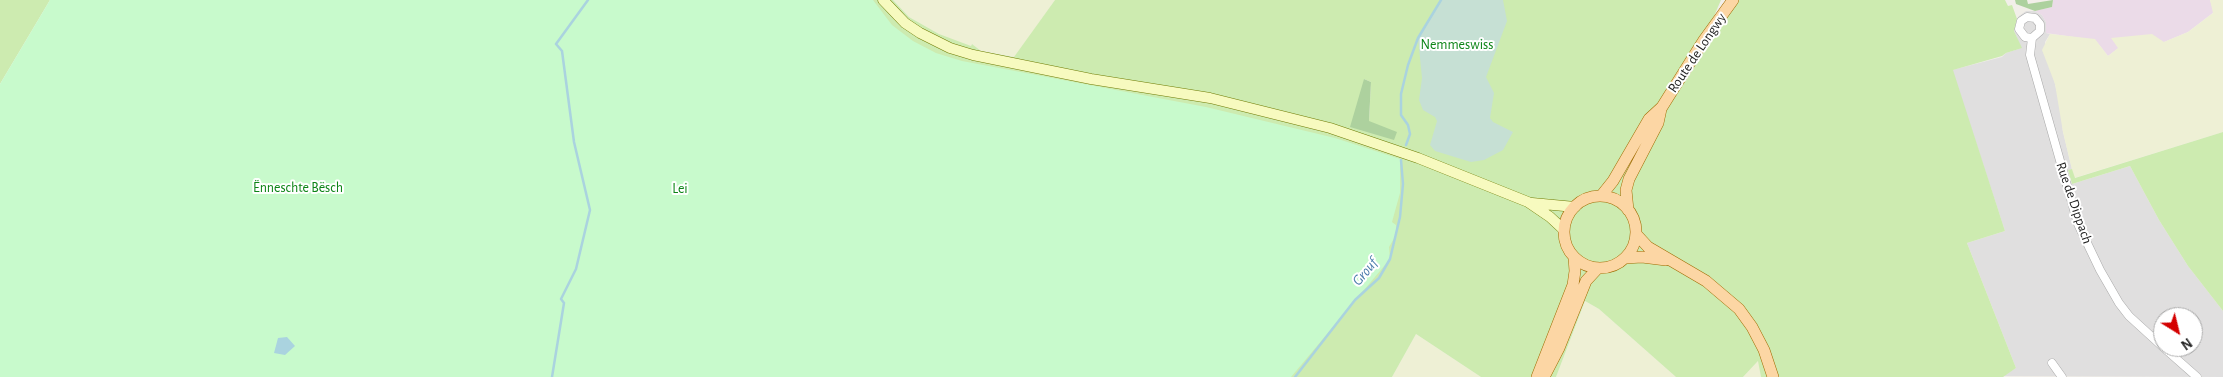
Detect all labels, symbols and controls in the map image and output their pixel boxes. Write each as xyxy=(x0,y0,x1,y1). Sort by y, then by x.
street label: Route de Longwy xyxy=(1664,10,1730,96)
park label: Nemmeswiss xyxy=(1421,37,1493,53)
street label: Rue de Dippach xyxy=(2052,160,2096,246)
park label: Ënneschte Bësch xyxy=(253,180,343,196)
park label: Lei xyxy=(672,181,688,197)
water label: Grouf xyxy=(1348,255,1382,289)
north arrow xyxy=(2153,307,2203,357)
text: N xyxy=(2178,335,2194,352)

